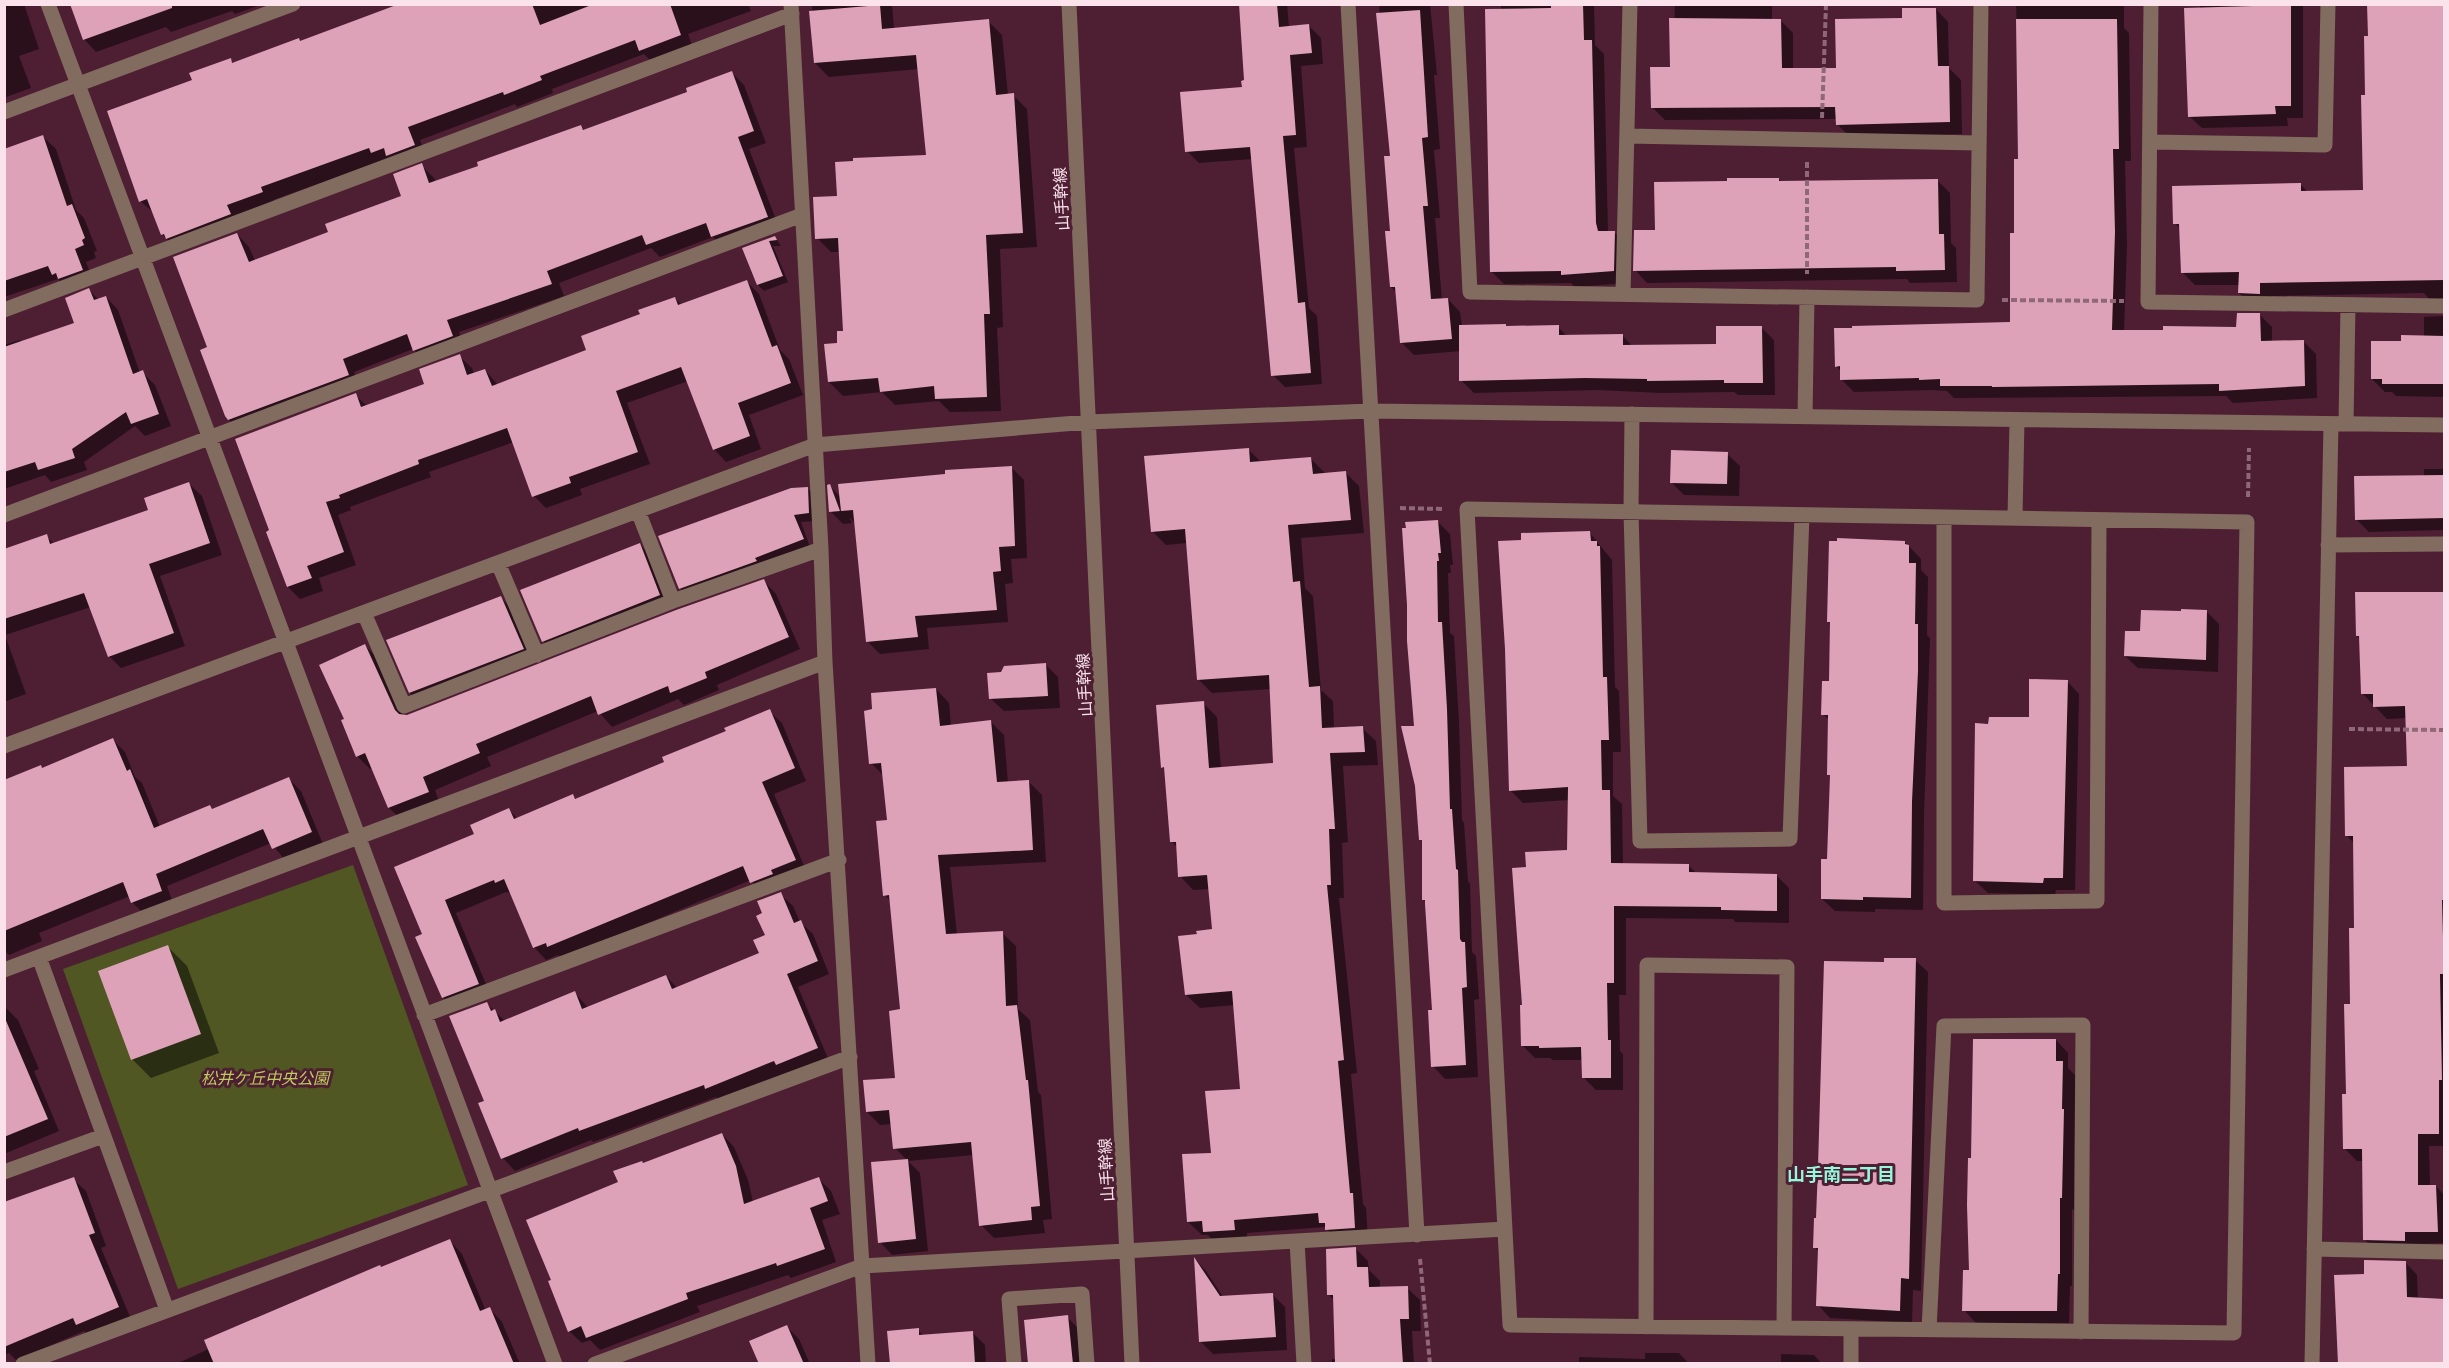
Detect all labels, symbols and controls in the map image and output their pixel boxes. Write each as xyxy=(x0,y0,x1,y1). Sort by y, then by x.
street label: 山手幹線 xyxy=(1046,166,1074,232)
street label: 山手幹線 xyxy=(1069,652,1097,718)
park label: 松井ケ丘中央公園 xyxy=(201,1065,331,1089)
street label: 山手幹線 xyxy=(1091,1137,1119,1203)
district label: 山手南二丁目 xyxy=(1787,1160,1895,1186)

